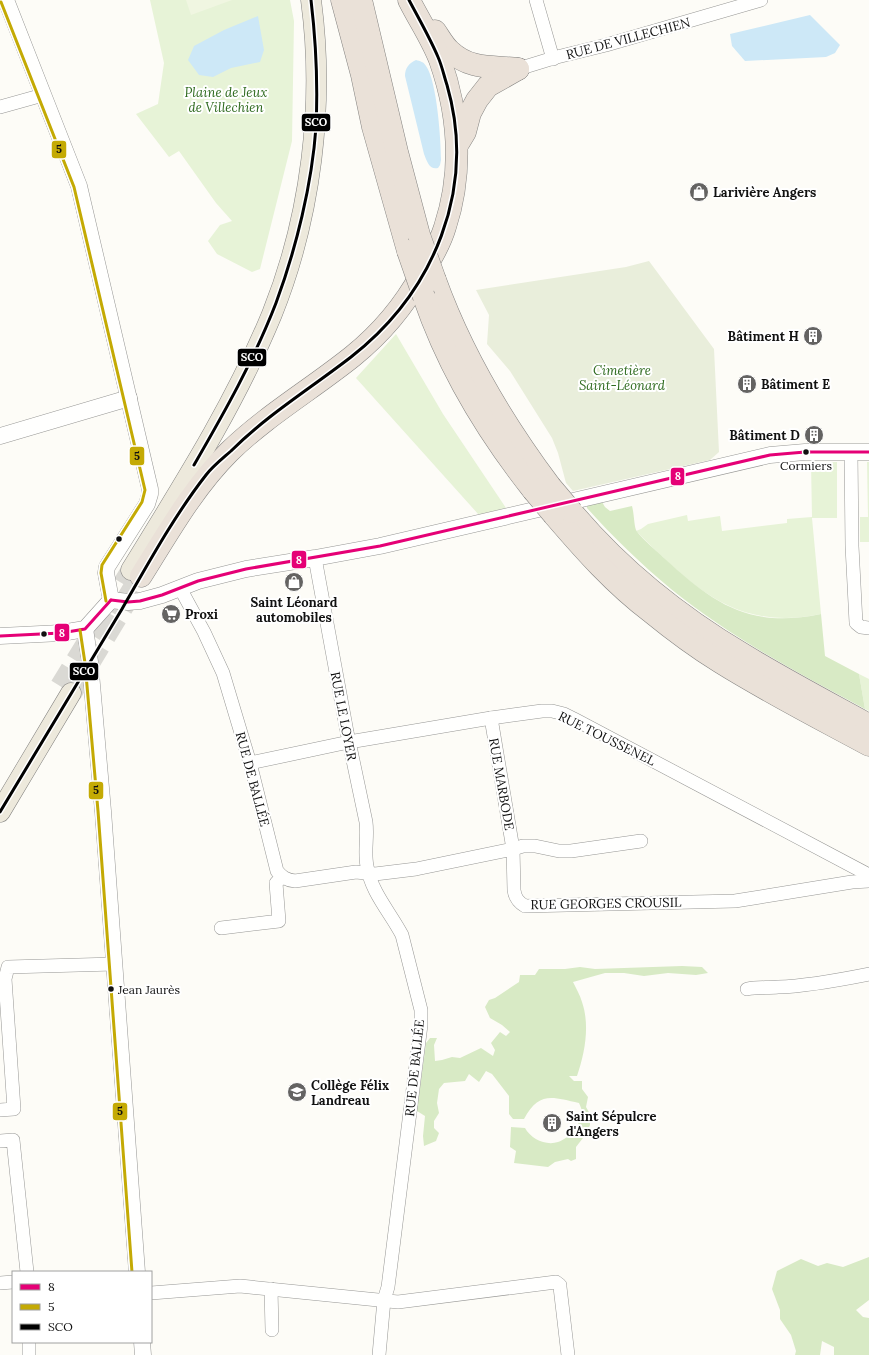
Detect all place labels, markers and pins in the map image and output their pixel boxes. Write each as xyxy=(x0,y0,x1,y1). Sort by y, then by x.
shop icon: Larivière Angers xyxy=(688,181,710,203)
place label: Larivière Angers xyxy=(713,184,816,201)
building icon: Bâtiment H xyxy=(802,325,824,347)
place label: Bâtiment H xyxy=(728,328,799,345)
building icon: Bâtiment E xyxy=(736,373,758,395)
place label: Bâtiment E xyxy=(761,376,830,393)
building icon: Bâtiment D xyxy=(803,424,825,446)
place label: Bâtiment D xyxy=(729,427,800,444)
marker: Cormiers xyxy=(801,447,811,457)
place label: Cormiers xyxy=(780,458,832,473)
unlabelled marker xyxy=(114,534,124,544)
shop icon: Saint Léonard automobiles xyxy=(283,571,305,593)
place label: Saint Léonard automobiles xyxy=(250,594,338,626)
supermarket icon: Proxi xyxy=(160,603,182,625)
place label: Proxi xyxy=(185,606,218,623)
unlabelled marker xyxy=(39,629,49,639)
place label: Jean Jaurès xyxy=(117,982,181,997)
marker: Jean Jaurès xyxy=(106,984,116,994)
place label: Collège Félix Landreau xyxy=(311,1077,389,1109)
school or university icon: Collège Félix Landreau xyxy=(286,1081,308,1103)
place label: Saint Sépulcre d'Angers xyxy=(566,1108,656,1140)
building icon: Saint Sépulcre d'Angers xyxy=(541,1112,563,1134)

